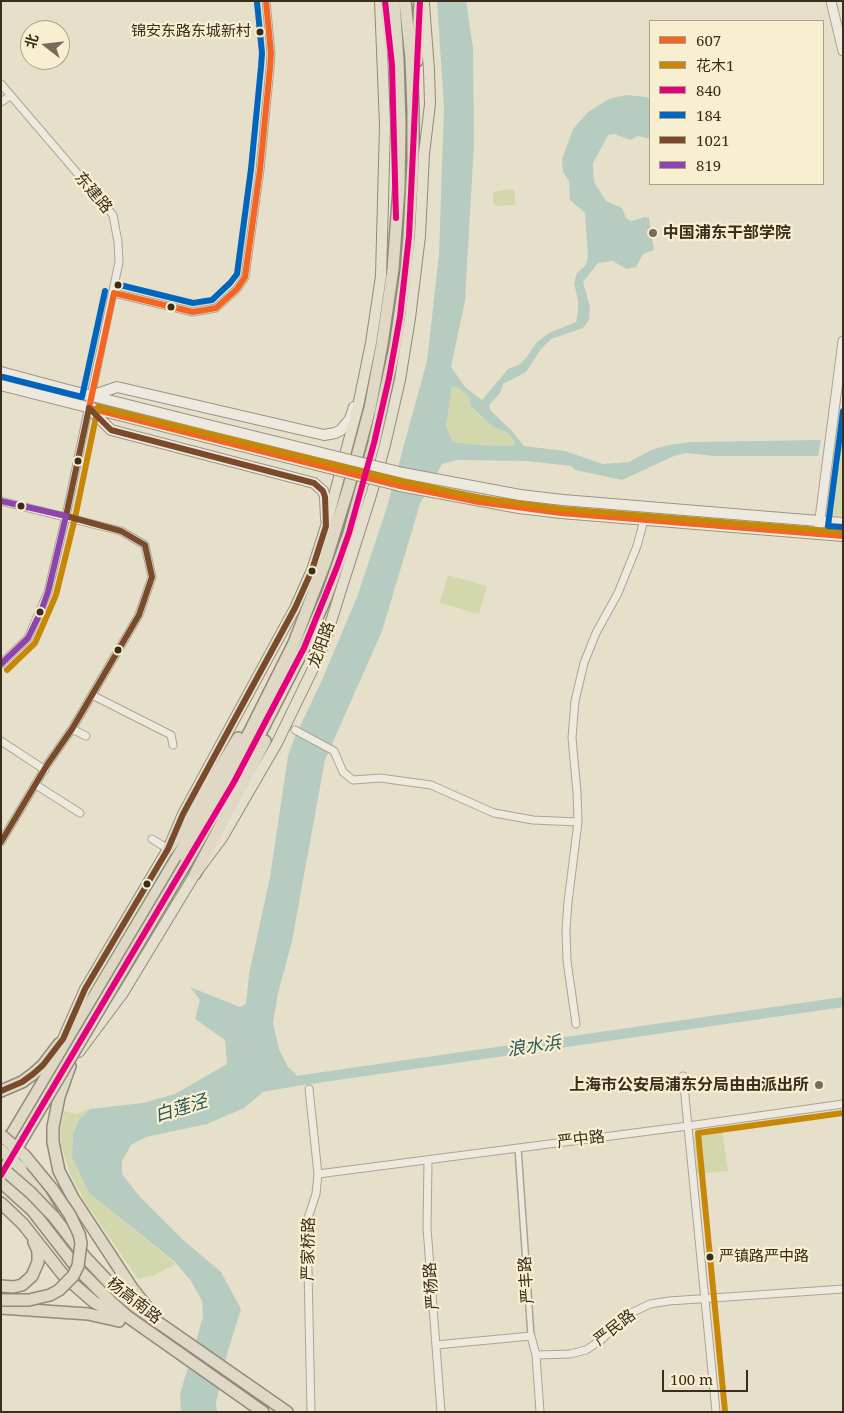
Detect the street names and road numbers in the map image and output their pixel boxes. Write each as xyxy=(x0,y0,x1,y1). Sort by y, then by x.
street label: 东建路 xyxy=(70,168,116,218)
street label: 龙阳路 xyxy=(305,619,339,671)
street label: 严中路 xyxy=(556,1128,606,1152)
street label: 严家桥路 xyxy=(299,1217,319,1281)
street label: 严丰路 xyxy=(516,1255,538,1305)
street label: 严杨路 xyxy=(421,1261,443,1311)
street label: 杨高南路 xyxy=(103,1274,165,1328)
street label: 严民路 xyxy=(590,1306,640,1350)

